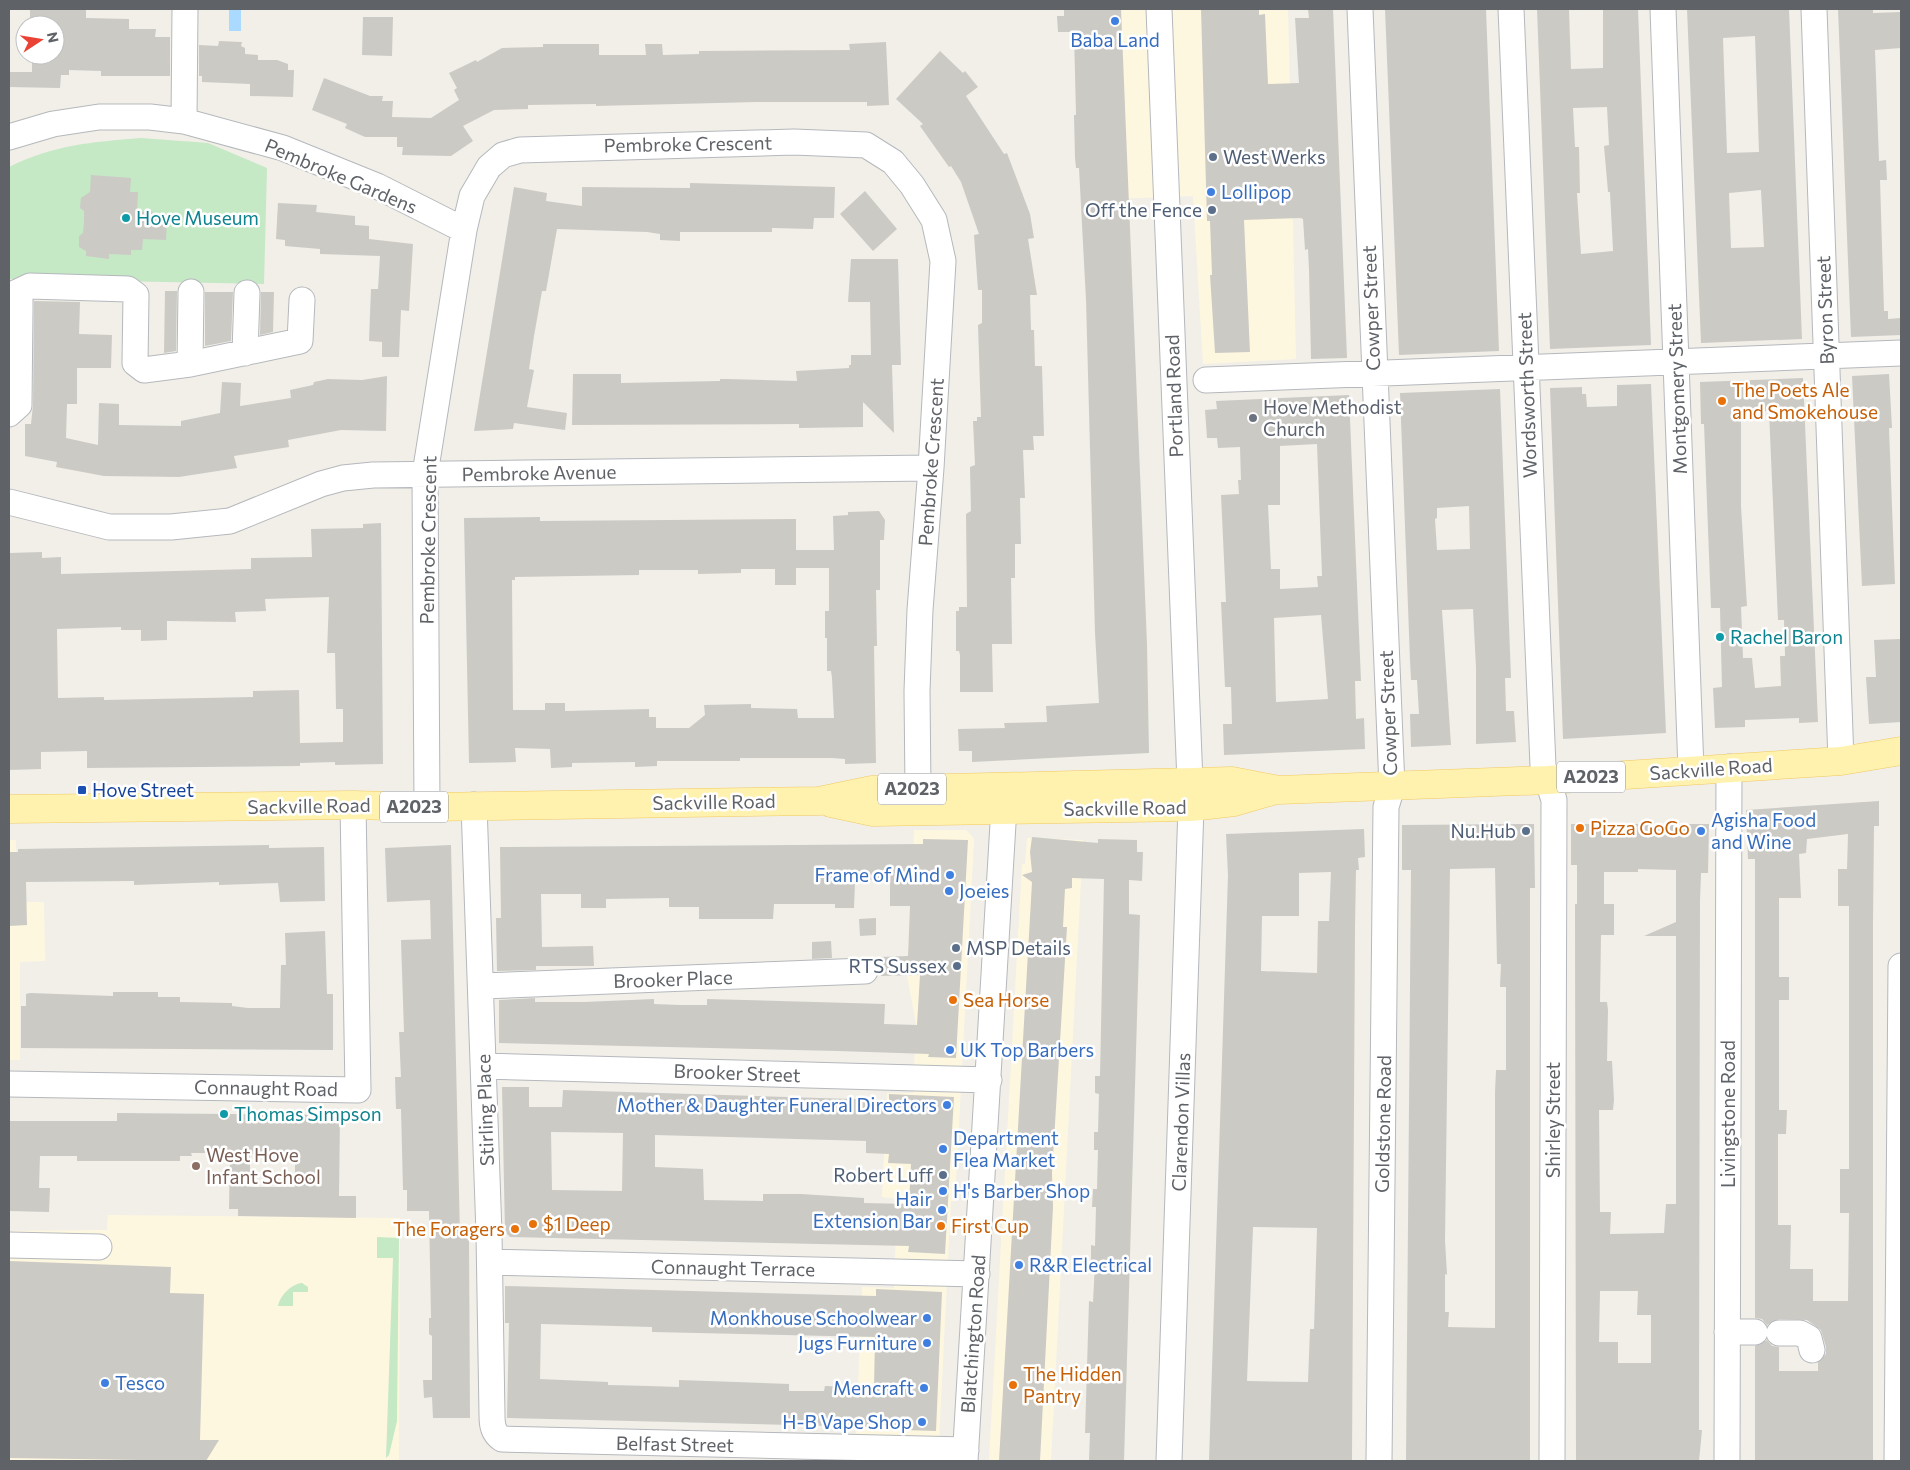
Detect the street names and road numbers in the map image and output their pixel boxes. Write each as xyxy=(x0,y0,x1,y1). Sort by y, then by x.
street label: Pembroke Crescent xyxy=(603,131,773,156)
street label: Pembroke Gardens xyxy=(262,133,421,218)
street label: Cowper Street xyxy=(1357,245,1384,371)
street label: Byron Street xyxy=(1811,255,1838,365)
street label: Montgomery Street xyxy=(1662,303,1691,475)
street label: Wordsworth Street xyxy=(1512,311,1541,478)
street label: Portland Road xyxy=(1160,334,1187,458)
street label: Pembroke Crescent xyxy=(913,377,948,547)
street label: Pembroke Crescent xyxy=(415,455,440,624)
street label: Pembroke Avenue xyxy=(461,460,617,485)
street label: Cowper Street xyxy=(1374,650,1401,776)
street label: Sackville Road xyxy=(1649,753,1773,784)
road number: A2023 xyxy=(1557,762,1625,792)
road number: A2023 xyxy=(878,774,946,804)
street label: Sackville Road xyxy=(652,789,776,814)
road number: A2023 xyxy=(380,792,448,822)
street label: Sackville Road xyxy=(247,793,371,818)
street label: Sackville Road xyxy=(1063,795,1187,820)
street label: Brooker Place xyxy=(613,965,733,992)
street label: Livingstone Road xyxy=(1716,1040,1739,1188)
street label: Clarendon Villas xyxy=(1167,1052,1194,1192)
street label: Stirling Place xyxy=(471,1054,498,1166)
street label: Goldstone Road xyxy=(1370,1055,1395,1193)
street label: Brooker Street xyxy=(673,1059,801,1086)
street label: Shirley Street xyxy=(1541,1062,1564,1178)
street label: Connaught Road xyxy=(194,1075,338,1100)
street label: Blatchington Road xyxy=(955,1254,990,1414)
street label: Connaught Terrace xyxy=(651,1255,815,1280)
street label: Belfast Street xyxy=(616,1431,734,1456)

